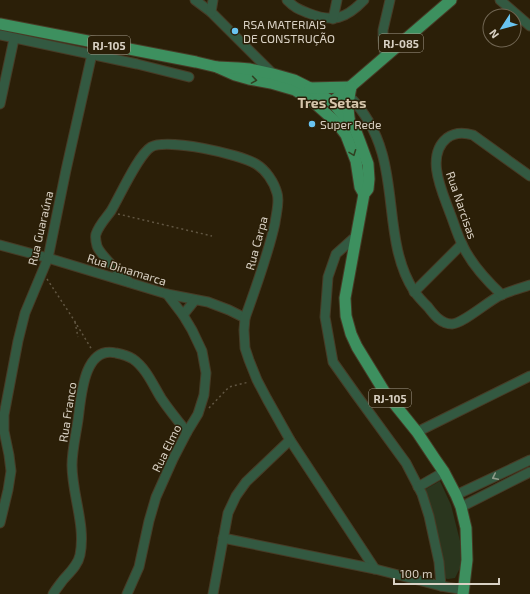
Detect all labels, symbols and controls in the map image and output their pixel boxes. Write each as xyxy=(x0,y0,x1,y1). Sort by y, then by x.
north arrow xyxy=(482,8,522,48)
place label: RSA MATERIAIS DE CONSTRUÇÃO xyxy=(243,17,335,46)
marker: RSA MATERIAIS DE CONSTRUÇÃO xyxy=(230,26,240,36)
text: N xyxy=(486,27,501,41)
road number: RJ-085 xyxy=(379,34,423,52)
road number: RJ-105 xyxy=(88,36,130,54)
one-way arrow xyxy=(251,75,257,84)
district label: Tres Setas xyxy=(298,94,366,111)
place label: Super Rede xyxy=(320,117,381,131)
marker: Super Rede xyxy=(307,119,317,129)
one-way arrow xyxy=(348,149,356,156)
street label: Rua Narcisas xyxy=(444,169,480,241)
street label: Rua Guaraúna xyxy=(25,189,55,267)
street label: Rua Carpa xyxy=(242,214,270,272)
street label: Rua Dinamarca xyxy=(86,250,168,288)
street label: Rua Franco xyxy=(55,381,79,443)
road number: RJ-105 xyxy=(369,389,411,407)
street label: Rua Elmo xyxy=(148,422,184,474)
one-way arrow xyxy=(492,472,499,480)
scale bar xyxy=(394,560,499,586)
text: 100 m xyxy=(400,566,432,580)

